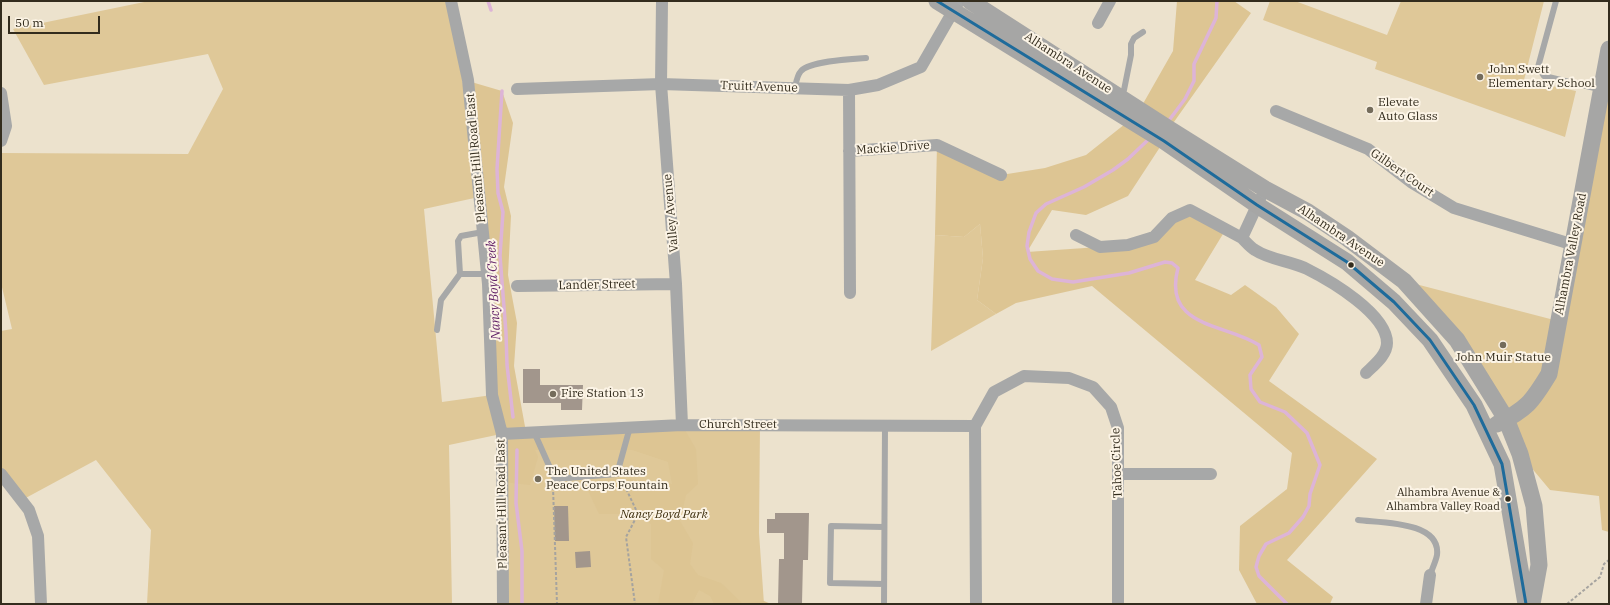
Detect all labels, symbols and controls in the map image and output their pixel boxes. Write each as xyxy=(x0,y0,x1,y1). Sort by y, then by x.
scale bar xyxy=(10,8,102,34)
text: 50 m xyxy=(15,15,44,30)
street label: Alhambra Avenue xyxy=(1022,29,1114,97)
place label: John Swett Elementary School xyxy=(1488,63,1595,91)
marker: John Swett Elementary School xyxy=(1475,72,1485,82)
street label: Truitt Avenue xyxy=(720,78,798,96)
street label: Pleasant Hill Road East xyxy=(463,93,489,223)
place label: Elevate Auto Glass xyxy=(1378,96,1438,124)
marker: Elevate Auto Glass xyxy=(1365,105,1375,115)
street label: Mackie Drive xyxy=(856,138,930,158)
street label: Gilbert Court xyxy=(1368,146,1436,200)
street label: Valley Avenue xyxy=(660,173,682,253)
street label: Alhambra Valley Road xyxy=(1552,192,1590,316)
street label: Alhambra Avenue xyxy=(1295,202,1387,270)
water label: Nancy Boyd Creek xyxy=(484,240,504,340)
unlabelled marker xyxy=(1346,260,1356,270)
street label: Lander Street xyxy=(558,277,636,293)
marker: John Muir Statue xyxy=(1498,340,1508,350)
place label: John Muir Statue xyxy=(1455,351,1551,365)
place label: Fire Station 13 xyxy=(561,387,644,401)
marker: Fire Station 13 xyxy=(548,389,558,399)
street label: Church Street xyxy=(699,418,777,432)
street label: Tahoe Circle xyxy=(1109,427,1125,499)
street label: Pleasant Hill Road East xyxy=(494,439,510,569)
place label: The United States Peace Corps Fountain xyxy=(546,465,669,493)
marker: The United States Peace Corps Fountain xyxy=(533,474,543,484)
place label: Alhambra Avenue & Alhambra Valley Road xyxy=(1386,486,1500,512)
marker: Alhambra Avenue & Alhambra Valley Road xyxy=(1503,494,1513,504)
park label: Nancy Boyd Park xyxy=(620,508,708,522)

